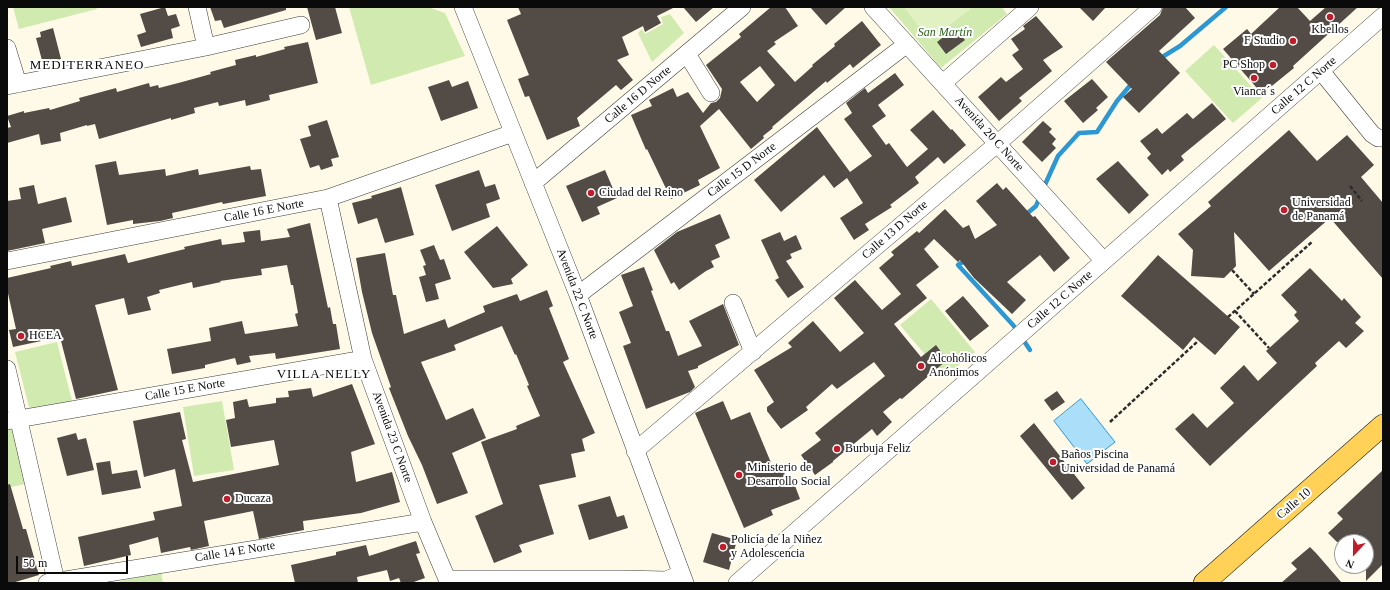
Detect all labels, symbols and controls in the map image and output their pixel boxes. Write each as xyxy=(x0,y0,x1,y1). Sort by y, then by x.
marker: Kbellos xyxy=(1325,12,1335,22)
place label: Kbellos xyxy=(1311,23,1349,37)
park label: San Martín xyxy=(918,26,972,40)
place label: F Studio xyxy=(1244,34,1285,48)
marker: F Studio xyxy=(1288,36,1298,46)
street label: Calle 12 C Norte xyxy=(1268,54,1340,118)
district label: MEDITERRANEO xyxy=(30,58,144,74)
place label: PC Shop xyxy=(1223,58,1265,72)
marker: PC Shop xyxy=(1268,60,1278,70)
street label: Calle 16 D Norte xyxy=(602,63,674,127)
marker: Vianca´s xyxy=(1249,73,1259,83)
place label: Vianca´s xyxy=(1233,85,1275,99)
street label: Avenida 20 C Norte xyxy=(952,93,1026,175)
street label: Calle 15 D Norte xyxy=(705,139,779,201)
place label: Ciudad del Reino xyxy=(599,186,683,200)
marker: Ciudad del Reino xyxy=(586,188,596,198)
street label: Calle 16 E Norte xyxy=(223,196,305,226)
place label: Universidad de Panamá xyxy=(1292,196,1351,224)
street label: Calle 13 D Norte xyxy=(859,198,931,262)
marker: Universidad de Panamá xyxy=(1279,205,1289,215)
street label: Avenida 22 C Norte xyxy=(553,247,601,341)
street label: Calle 12 C Norte xyxy=(1024,268,1096,332)
place label: HCEA xyxy=(29,329,62,343)
marker: HCEA xyxy=(16,331,26,341)
place label: Alcohólicos Anónimos xyxy=(929,352,987,380)
marker: Alcohólicos Anónimos xyxy=(916,361,926,371)
district label: VILLA NELLY xyxy=(277,367,371,383)
street label: Calle 15 E Norte xyxy=(144,376,226,404)
street label: Avenida 23 C Norte xyxy=(369,389,415,485)
place label: Burbuja Feliz xyxy=(845,442,911,456)
marker: Burbuja Feliz xyxy=(832,444,842,454)
place label: Baños Piscina Universidad de Panamá xyxy=(1061,448,1175,476)
marker: Baños Piscina Universidad de Panamá xyxy=(1048,457,1058,467)
place label: Ministerio de Desarrollo Social xyxy=(747,461,831,489)
marker: Ministerio de Desarrollo Social xyxy=(734,470,744,480)
street label: Calle 10 xyxy=(1274,485,1314,523)
place label: Ducaza xyxy=(235,492,271,506)
marker: Ducaza xyxy=(222,494,232,504)
place label: Policía de la Niñez y Adolescencia xyxy=(731,533,822,561)
north arrow xyxy=(1334,534,1374,574)
street label: Calle 14 E Norte xyxy=(194,539,276,565)
marker: Policía de la Niñez y Adolescencia xyxy=(718,542,728,552)
scale bar xyxy=(18,548,130,574)
text: 50 m xyxy=(23,556,47,570)
text: N xyxy=(1344,557,1356,571)

